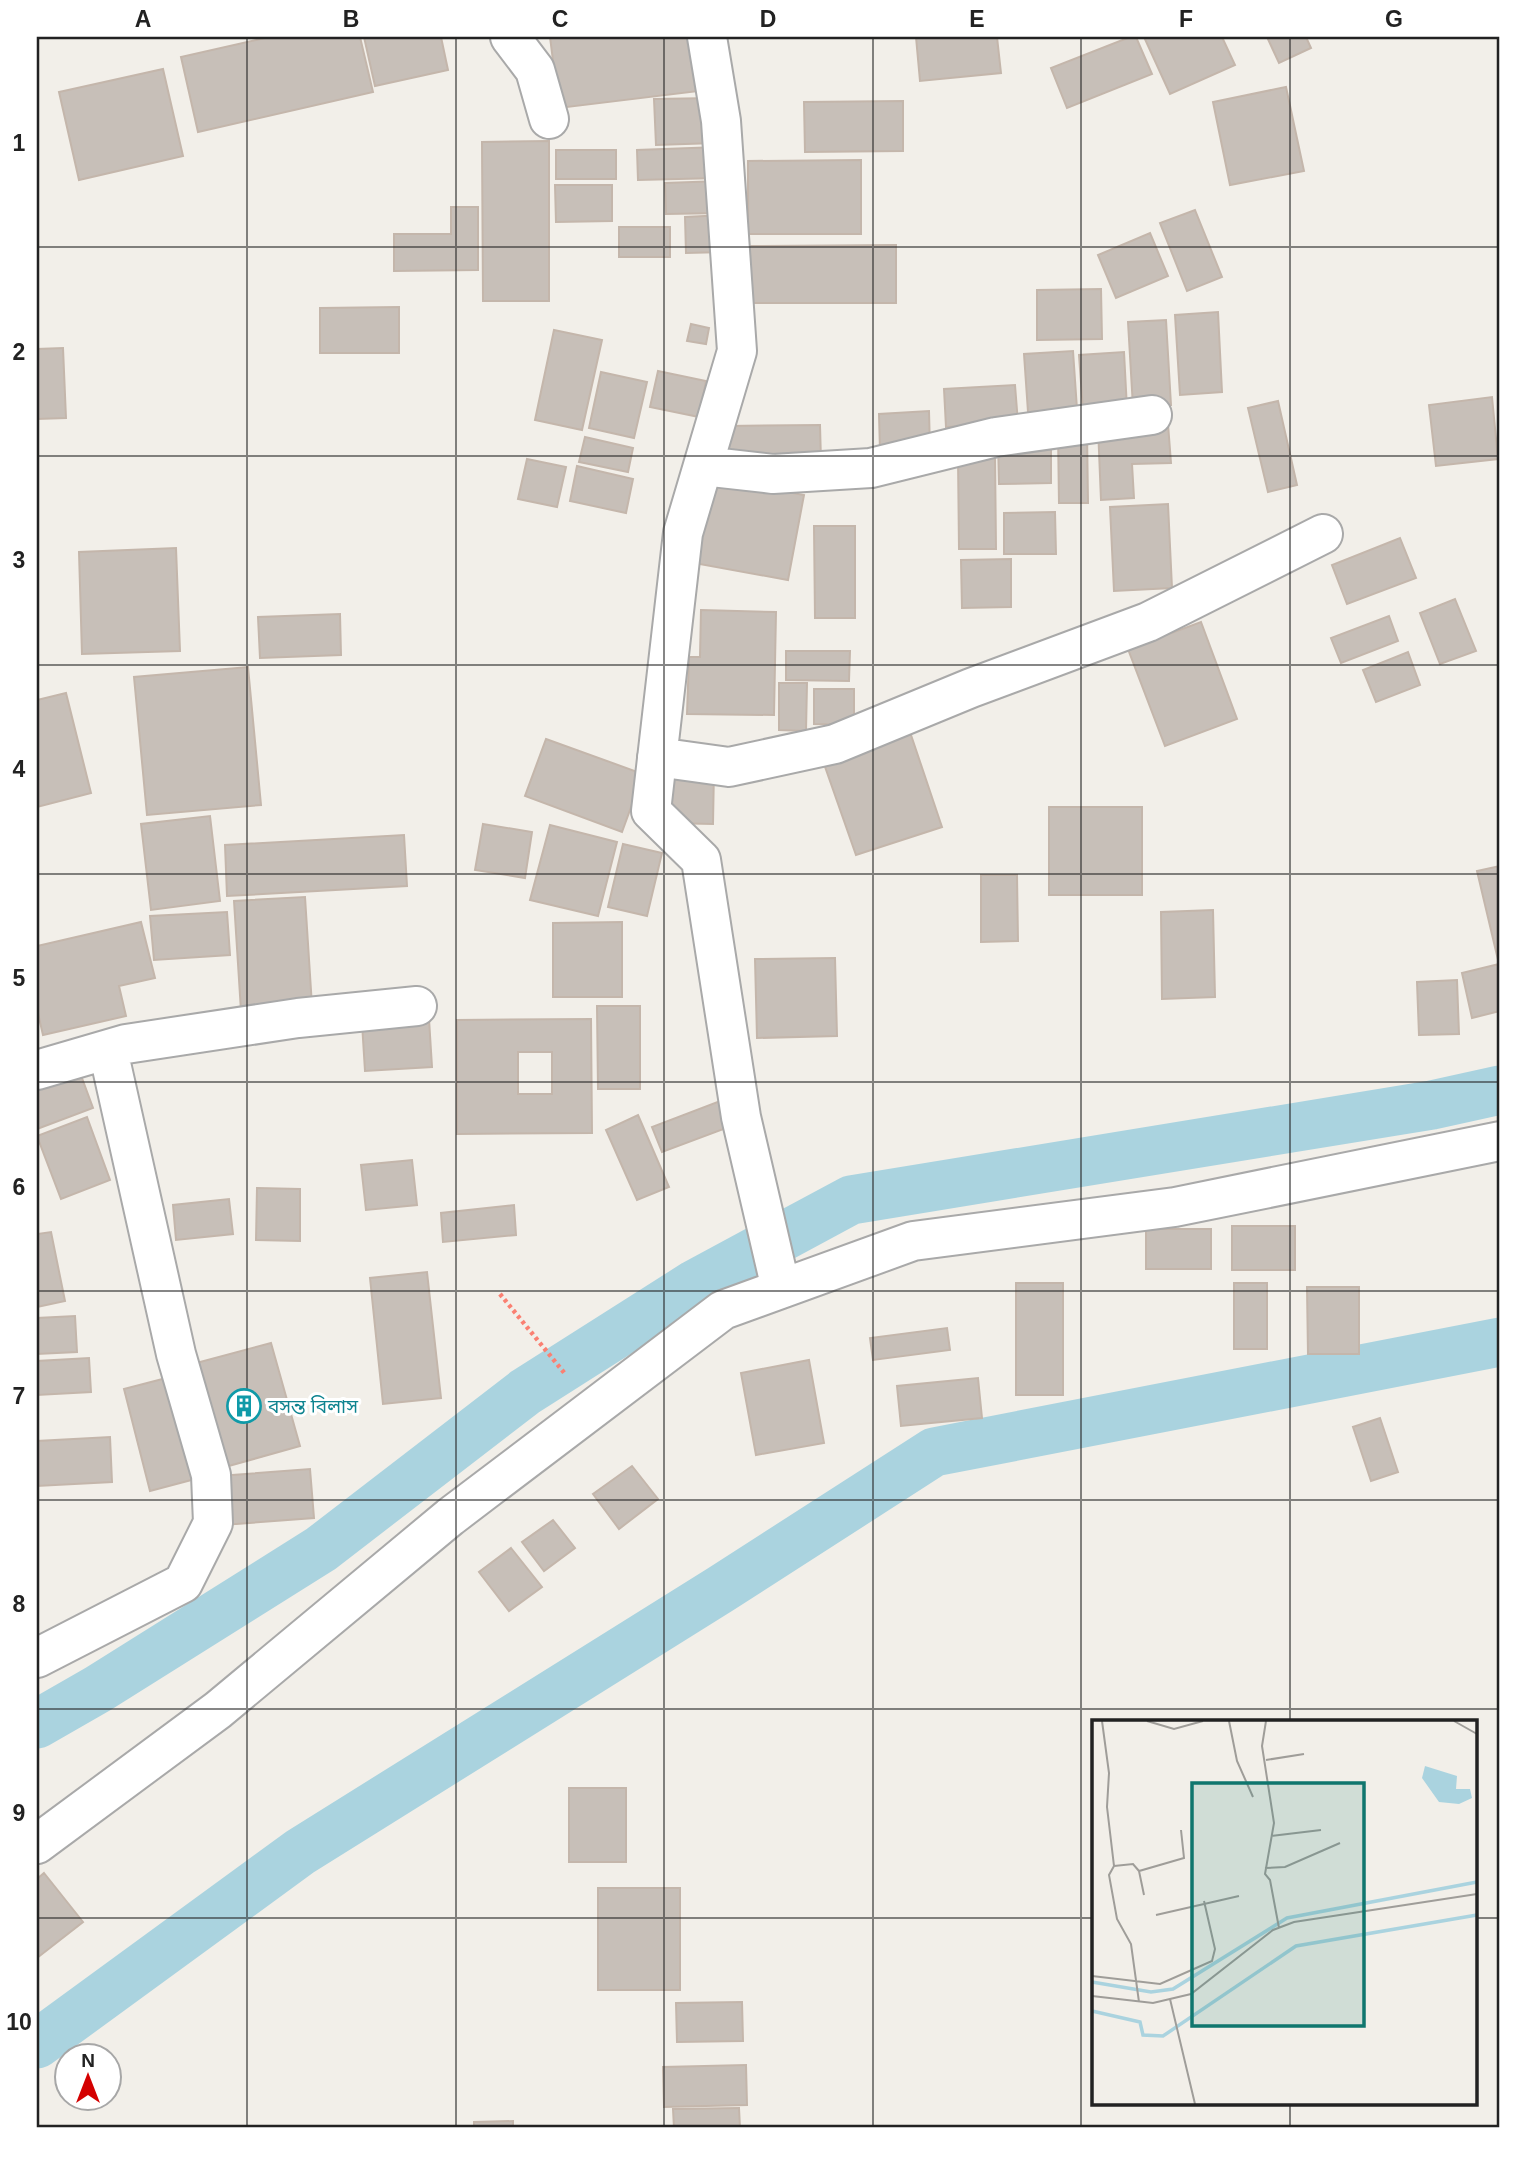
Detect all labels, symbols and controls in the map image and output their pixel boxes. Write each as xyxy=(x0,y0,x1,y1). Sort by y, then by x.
text: A xyxy=(135,6,151,32)
text: B xyxy=(343,6,359,32)
text: C xyxy=(552,6,568,32)
text: D xyxy=(760,6,776,32)
text: E xyxy=(969,6,985,32)
text: F xyxy=(1179,6,1193,32)
text: G xyxy=(1385,6,1403,32)
text: 1 xyxy=(13,130,26,156)
text: 2 xyxy=(13,339,25,365)
text: 3 xyxy=(13,547,25,573)
text: 4 xyxy=(13,756,26,782)
text: 5 xyxy=(13,965,26,991)
text: 6 xyxy=(13,1174,25,1200)
text: 7 xyxy=(13,1383,25,1409)
building icon: বসন্ত বিলাস xyxy=(225,1387,263,1425)
place label: বসন্ত বিলাস xyxy=(267,1395,359,1417)
text: 8 xyxy=(13,1591,26,1617)
inset map xyxy=(1092,1720,1478,2106)
text: 9 xyxy=(13,1800,25,1826)
text: 10 xyxy=(6,2009,32,2035)
north arrow xyxy=(52,2042,122,2112)
text: N xyxy=(81,2050,95,2071)

